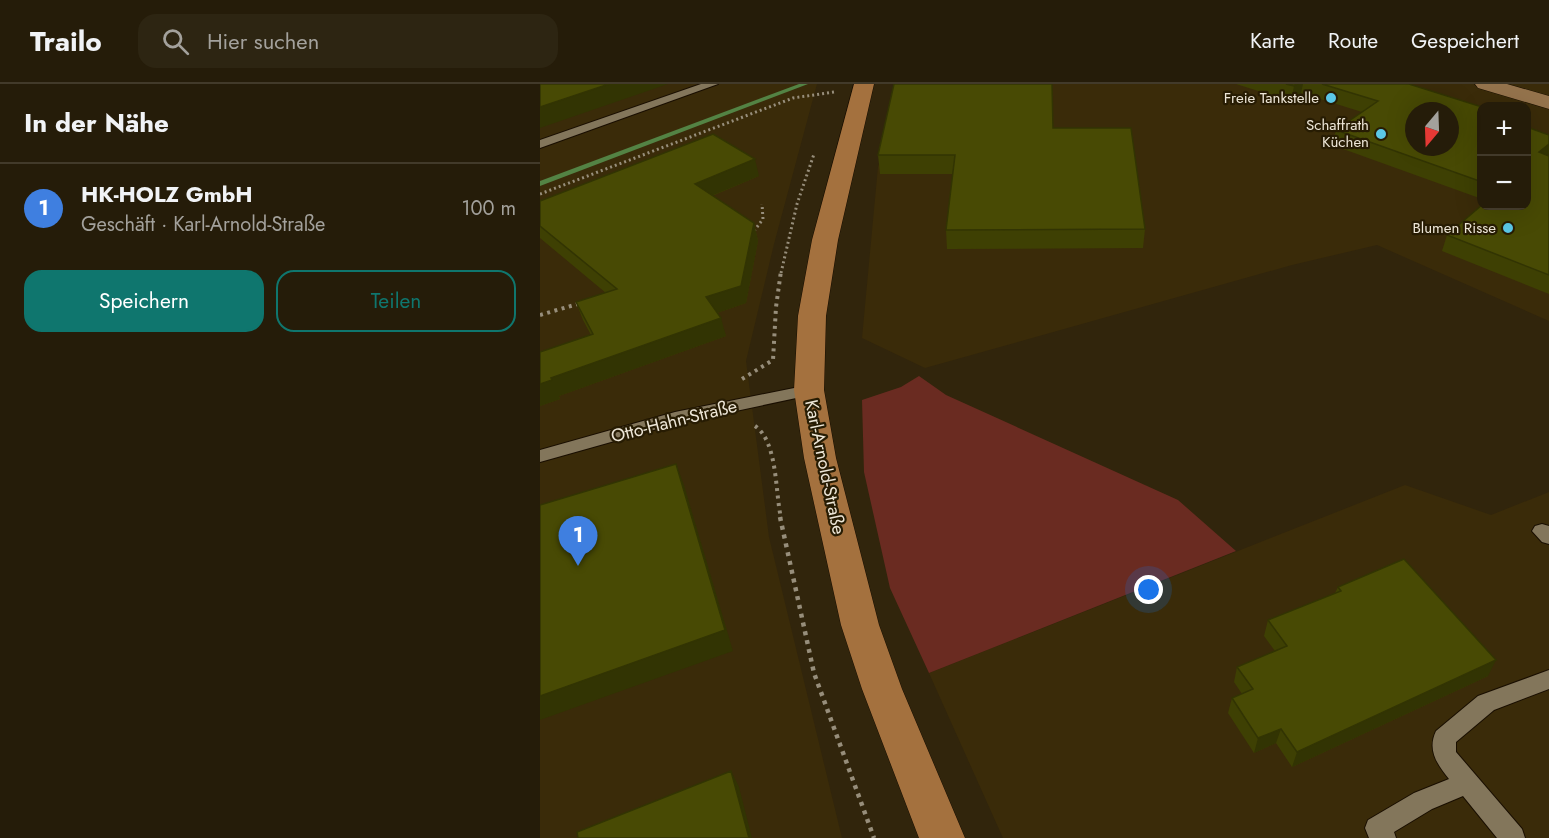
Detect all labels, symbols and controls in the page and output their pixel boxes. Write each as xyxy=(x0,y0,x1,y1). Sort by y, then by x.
search box xyxy=(138,14,558,68)
text: Trailo xyxy=(30,21,102,62)
icon: search xyxy=(159,25,192,58)
text: Hier suchen xyxy=(207,25,319,57)
text: Karte xyxy=(1250,26,1295,56)
text: Route xyxy=(1328,26,1378,56)
text: Gespeichert xyxy=(1411,26,1519,56)
place label: Freie Tankstelle xyxy=(1224,87,1319,109)
marker: Freie Tankstelle xyxy=(1324,91,1338,105)
north arrow xyxy=(1405,102,1459,156)
map controls xyxy=(1477,102,1531,210)
button: + xyxy=(1477,102,1531,156)
text: In der Nähe xyxy=(24,104,169,142)
place label: Schaffrath Küchen xyxy=(1306,114,1369,153)
marker: Schaffrath Küchen xyxy=(1374,127,1388,141)
button: − xyxy=(1477,156,1531,210)
text: HK-HOLZ GmbH xyxy=(81,178,253,210)
text: 1 xyxy=(38,194,49,223)
text: 100 m xyxy=(461,194,516,223)
text: Geschäft · Karl-Arnold-Straße xyxy=(81,210,325,239)
place label: Blumen Risse xyxy=(1412,217,1496,239)
marker: Blumen Risse xyxy=(1501,221,1515,235)
button: Speichern xyxy=(24,270,264,332)
button: Teilen xyxy=(276,270,516,332)
street label: Otto-Hahn-Straße xyxy=(608,393,740,449)
street label: Karl-Arnold-Straße xyxy=(798,397,852,537)
pin: 1 xyxy=(558,516,597,566)
your location xyxy=(1134,575,1163,604)

